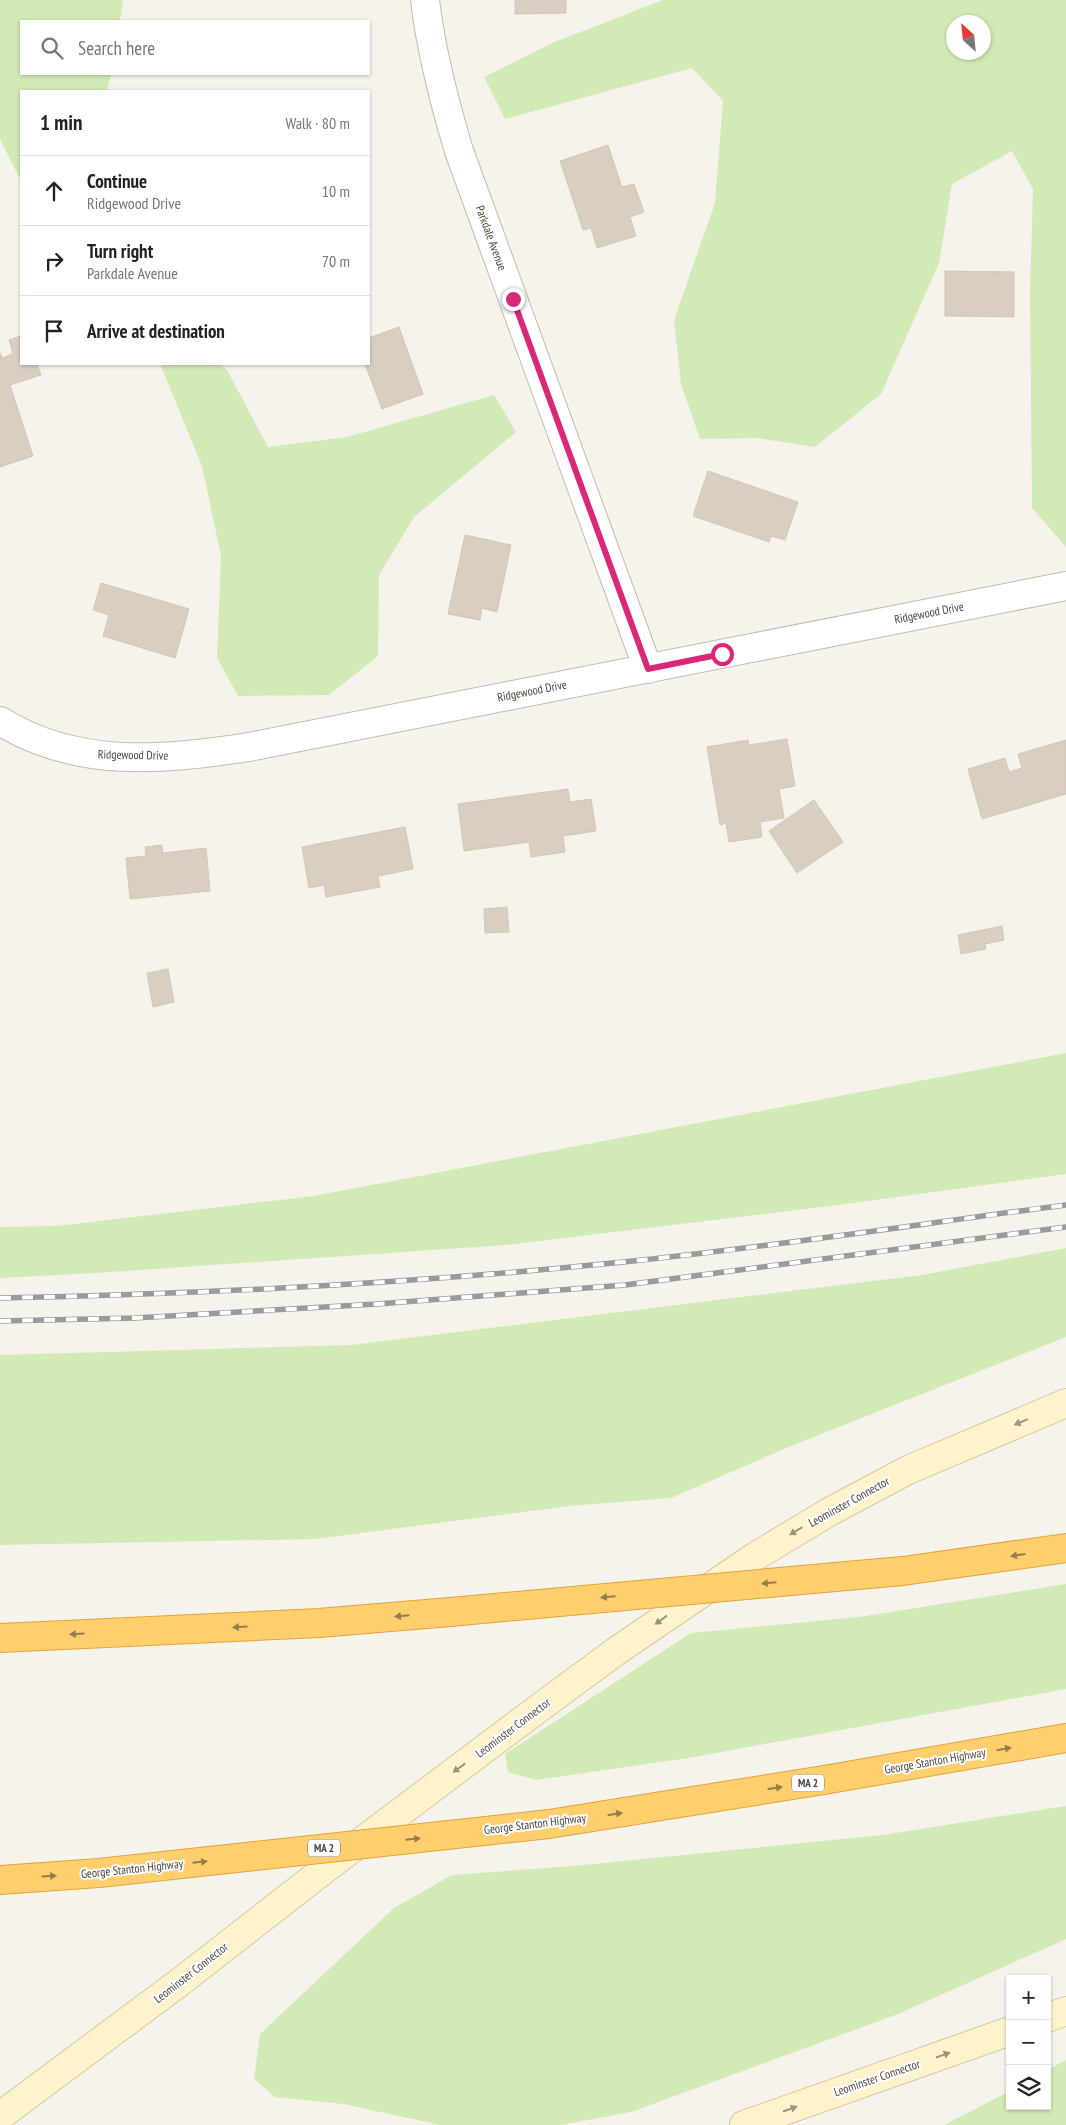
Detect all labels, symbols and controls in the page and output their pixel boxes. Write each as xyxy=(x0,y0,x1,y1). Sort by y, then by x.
north arrow xyxy=(946,15,991,60)
search box xyxy=(20,20,370,75)
icon: search xyxy=(38,34,66,62)
text: Search here xyxy=(78,36,155,60)
text: 1 min xyxy=(40,109,82,136)
text: Walk · 80 m xyxy=(285,113,350,133)
text: Continue xyxy=(87,169,147,193)
icon: ahead xyxy=(40,177,68,205)
text: 10 m xyxy=(322,181,350,201)
text: Ridgewood Drive xyxy=(87,193,181,213)
street label: Parkdale Avenue xyxy=(473,203,510,272)
text: Turn right xyxy=(87,239,153,263)
icon: right xyxy=(40,247,68,275)
text: 70 m xyxy=(322,251,350,271)
text: Parkdale Avenue xyxy=(87,263,178,283)
route end xyxy=(502,288,525,311)
icon: arrive xyxy=(40,317,68,345)
text: Arrive at destination xyxy=(87,319,225,343)
street label: Ridgewood Drive xyxy=(893,598,965,627)
route start xyxy=(711,643,734,666)
street label: Ridgewood Drive xyxy=(496,676,568,705)
street label: Ridgewood Drive xyxy=(98,746,168,763)
one-way arrow xyxy=(1014,1418,1028,1426)
street label: Leominster Connector xyxy=(806,1473,892,1530)
one-way arrow xyxy=(790,1527,803,1536)
one-way arrow xyxy=(1009,1551,1025,1559)
one-way arrow xyxy=(761,1579,777,1587)
one-way arrow xyxy=(599,1593,615,1601)
one-way arrow xyxy=(393,1612,409,1620)
one-way arrow xyxy=(655,1615,668,1626)
one-way arrow xyxy=(231,1623,247,1631)
one-way arrow xyxy=(69,1631,85,1639)
street label: Leominster Connector xyxy=(472,1694,554,1761)
street label: George Stanton Highway xyxy=(883,1744,987,1777)
one-way arrow xyxy=(997,1745,1013,1753)
one-way arrow xyxy=(452,1763,466,1773)
road number: MA 2 xyxy=(792,1775,824,1792)
one-way arrow xyxy=(768,1784,784,1792)
one-way arrow xyxy=(607,1809,623,1817)
street label: George Stanton Highway xyxy=(483,1810,587,1837)
one-way arrow xyxy=(406,1835,422,1843)
road number: MA 2 xyxy=(308,1840,340,1856)
street label: George Stanton Highway xyxy=(80,1856,184,1881)
one-way arrow xyxy=(192,1858,208,1866)
one-way arrow xyxy=(41,1872,57,1880)
street label: Leominster Connector xyxy=(151,1939,231,2006)
map controls xyxy=(1006,1975,1051,2110)
button: + xyxy=(1006,1975,1051,2020)
button: − xyxy=(1006,2020,1051,2065)
one-way arrow xyxy=(936,2051,951,2059)
street label: Leominster Connector xyxy=(832,2056,922,2099)
button: layers xyxy=(1006,2065,1051,2110)
one-way arrow xyxy=(783,2105,798,2113)

